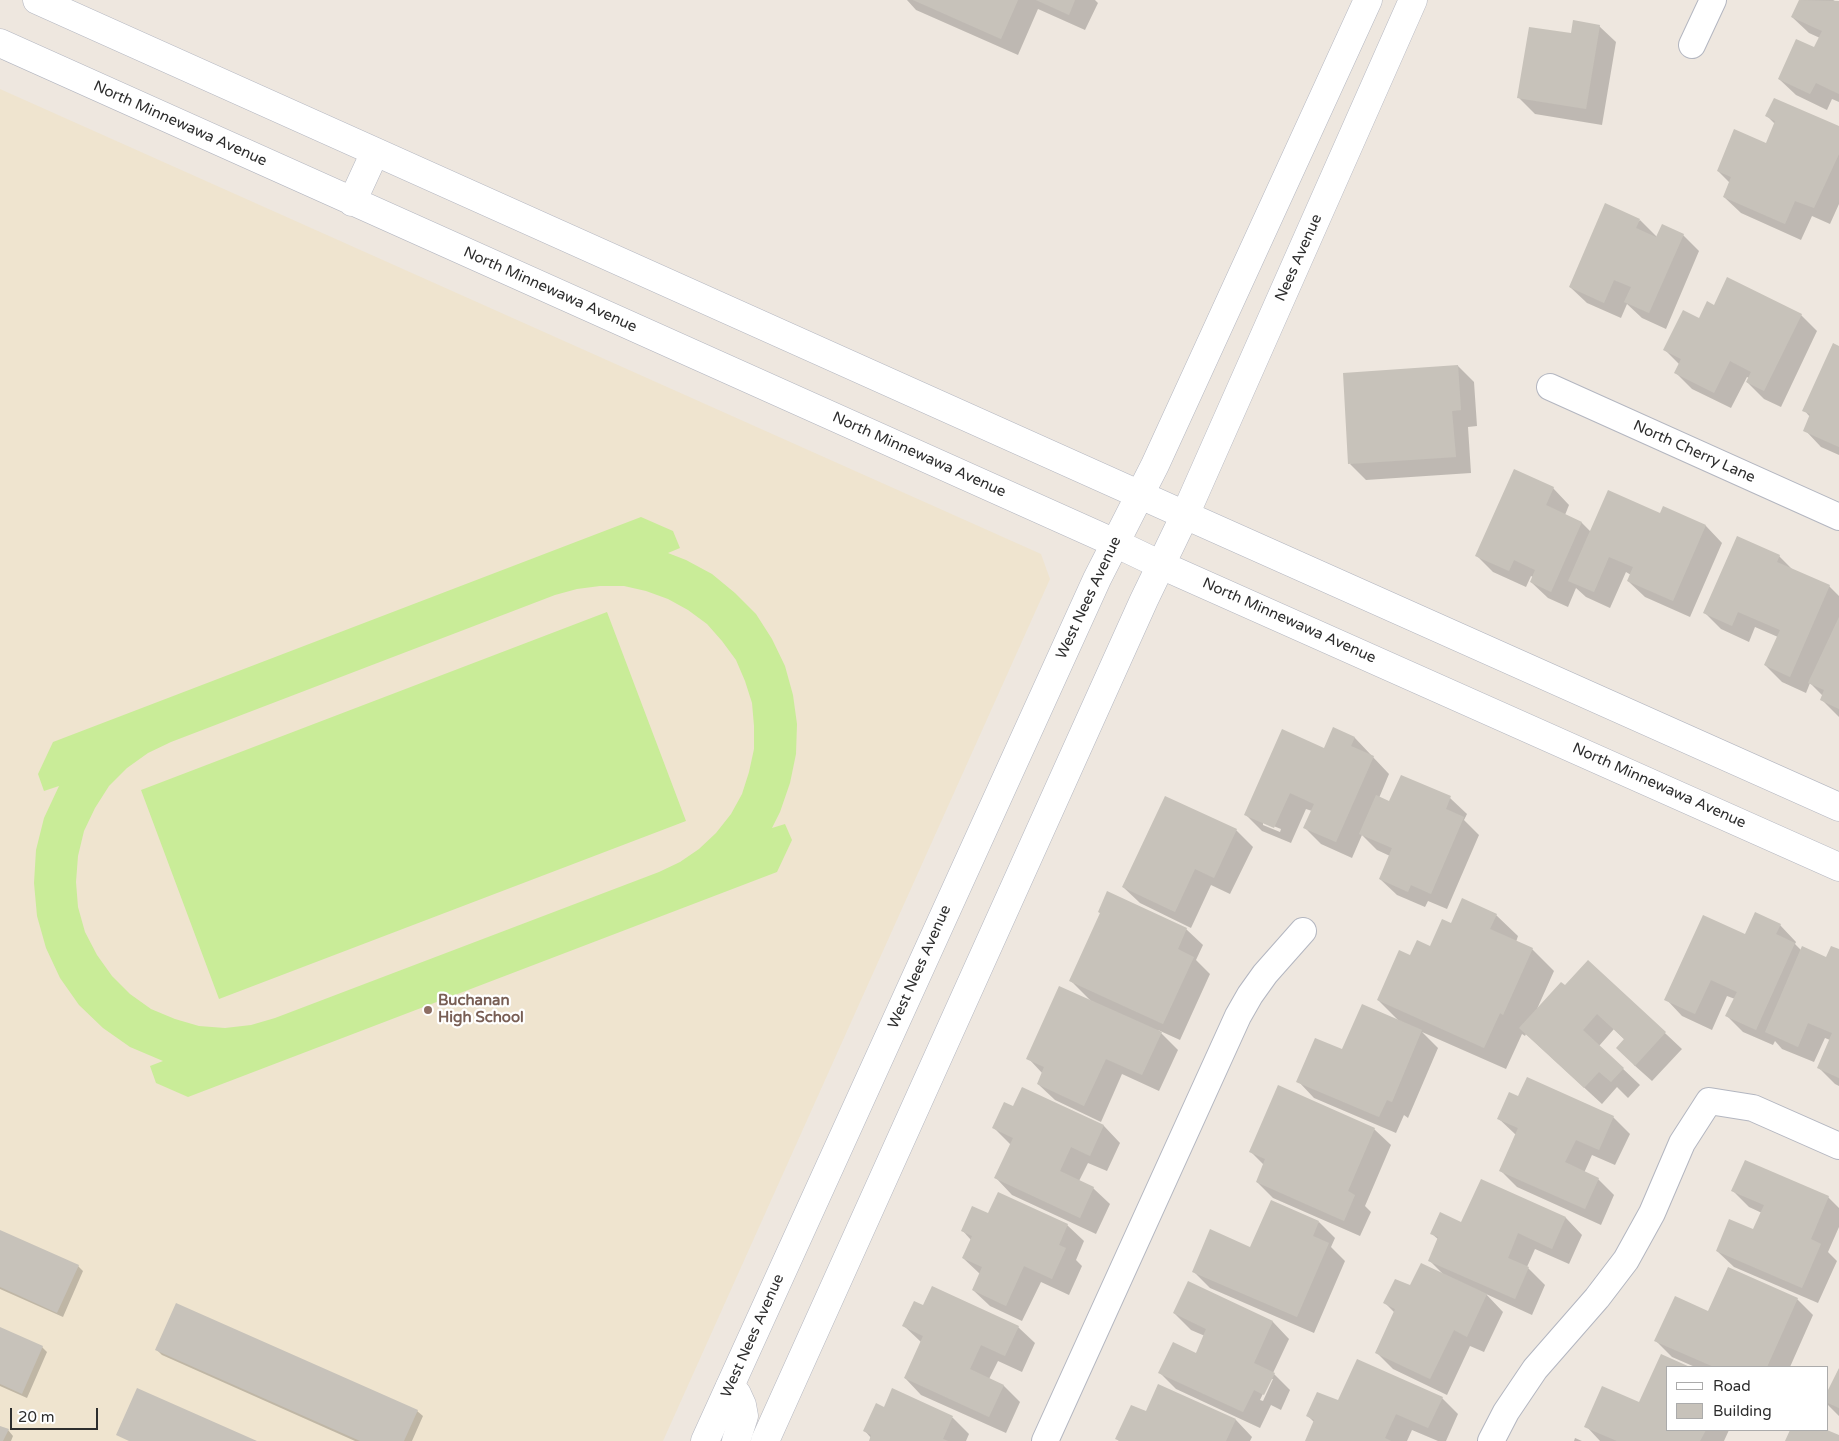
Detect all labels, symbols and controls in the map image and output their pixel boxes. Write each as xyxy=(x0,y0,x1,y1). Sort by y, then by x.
street label: North Minnewawa Avenue xyxy=(90,78,270,170)
street label: Nees Avenue xyxy=(1272,212,1326,304)
street label: North Minnewawa Avenue xyxy=(460,244,640,336)
street label: North Minnewawa Avenue xyxy=(829,409,1009,501)
street label: North Cherry Lane xyxy=(1630,417,1758,487)
street label: West Nees Avenue xyxy=(1053,534,1125,662)
street label: North Minnewawa Avenue xyxy=(1199,575,1379,667)
street label: North Minnewawa Avenue xyxy=(1569,740,1749,832)
street label: West Nees Avenue xyxy=(885,902,955,1032)
place label: Buchanan High School xyxy=(438,992,524,1027)
marker: Buchanan High School xyxy=(422,1004,434,1016)
street label: West Nees Avenue xyxy=(718,1271,788,1401)
legend xyxy=(1666,1366,1829,1431)
text: Road xyxy=(1713,1377,1751,1395)
scale bar xyxy=(12,1398,100,1430)
text: Building xyxy=(1713,1402,1772,1420)
text: 20 m xyxy=(18,1408,55,1426)

